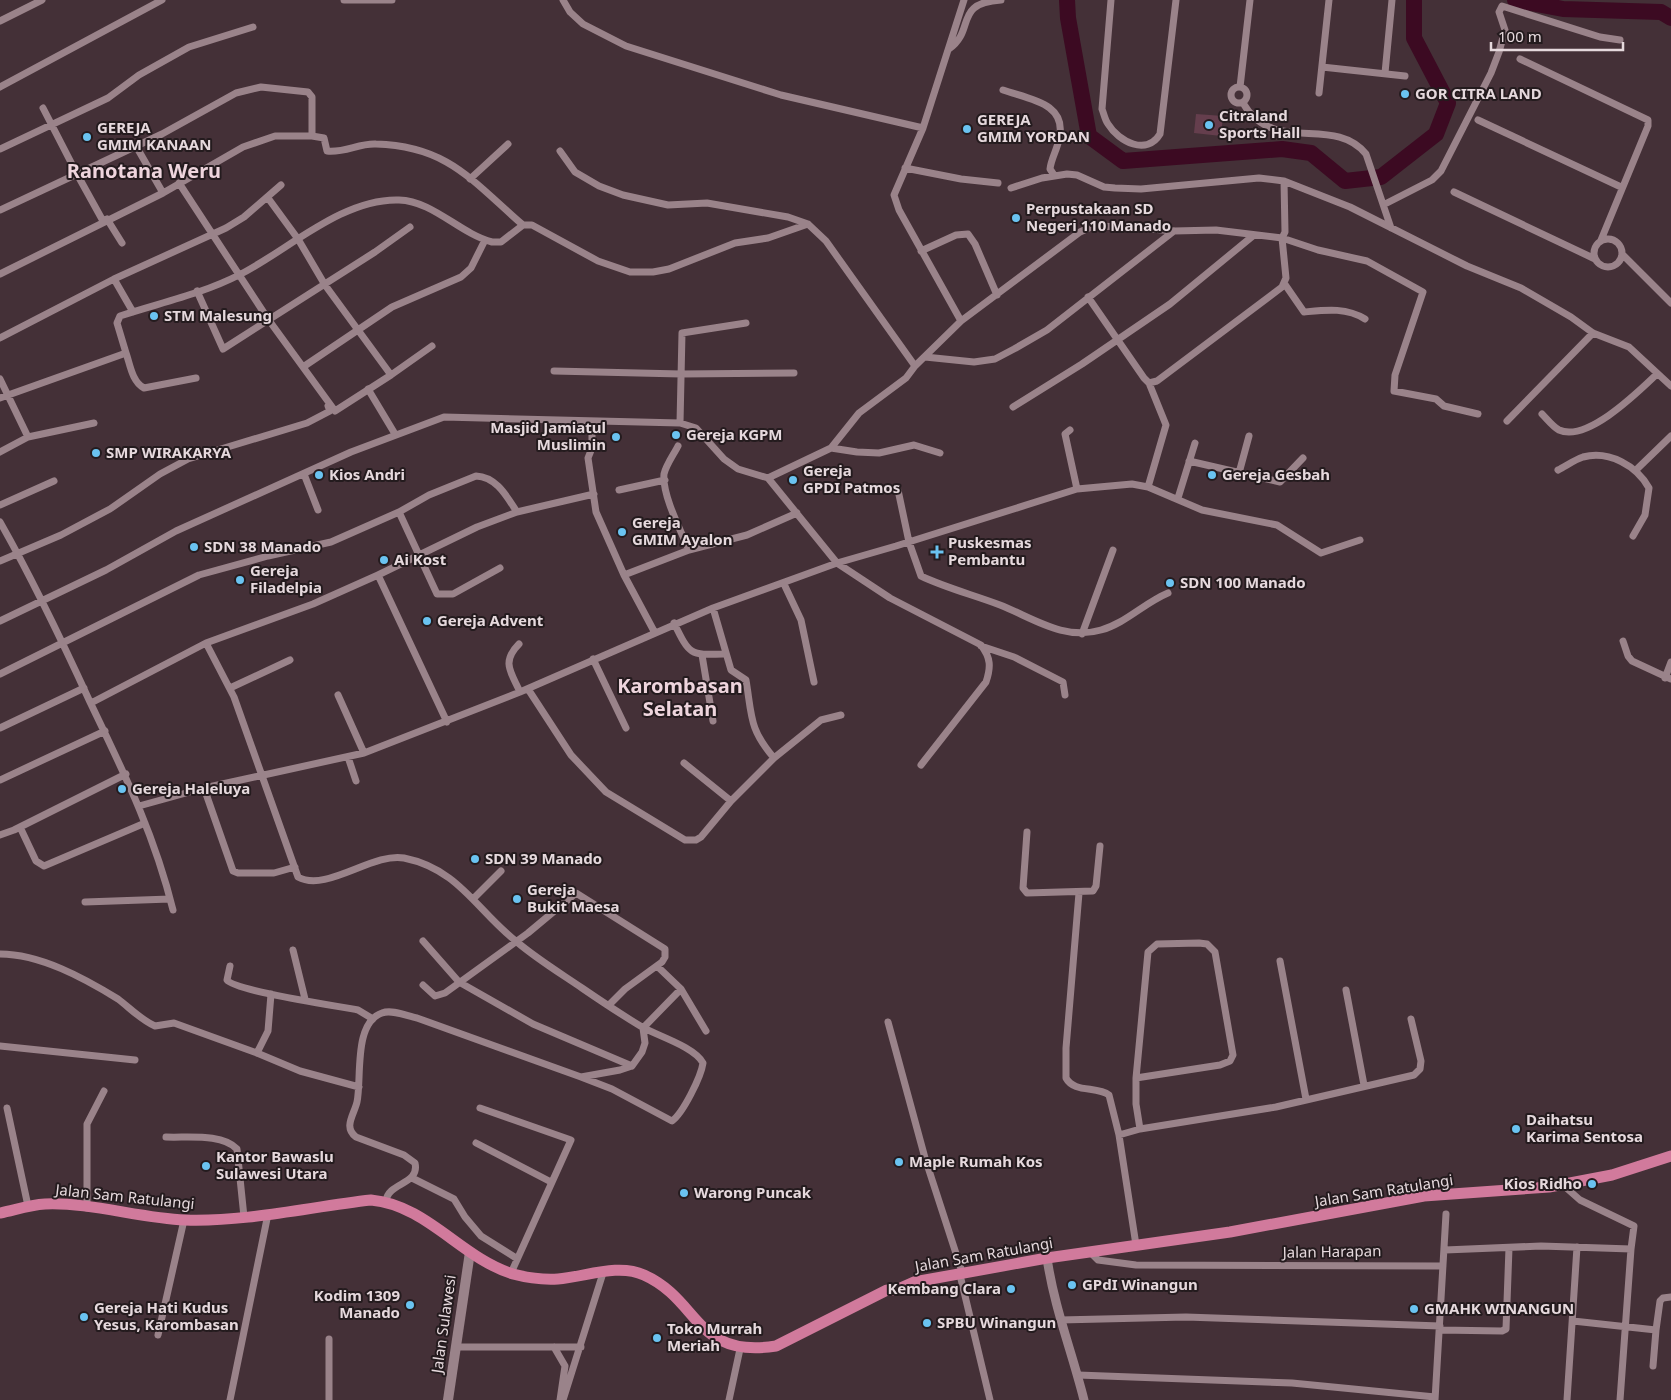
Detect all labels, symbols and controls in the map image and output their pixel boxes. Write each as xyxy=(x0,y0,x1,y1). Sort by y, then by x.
scale bar xyxy=(1491,20,1624,52)
text: 100 m xyxy=(1498,26,1542,46)
place label: GOR CITRA LAND xyxy=(1415,83,1542,103)
marker: GOR CITRA LAND xyxy=(1399,88,1411,100)
place label: Citraland Sports Hall xyxy=(1219,105,1300,142)
place label: GEREJA GMIM YORDAN xyxy=(977,109,1090,146)
place label: GEREJA GMIM KANAAN xyxy=(97,117,211,154)
marker: Citraland Sports Hall xyxy=(1203,119,1215,131)
marker: GEREJA GMIM YORDAN xyxy=(961,123,973,135)
marker: GEREJA GMIM KANAAN xyxy=(81,131,93,143)
district label: Ranotana Weru xyxy=(67,157,221,184)
place label: Perpustakaan SD Negeri 110 Manado xyxy=(1026,198,1171,235)
marker: Perpustakaan SD Negeri 110 Manado xyxy=(1010,212,1022,224)
place label: STM Malesung xyxy=(164,305,272,325)
marker: STM Malesung xyxy=(148,310,160,322)
place label: Masjid Jamiatul Muslimin xyxy=(490,417,606,454)
place label: Gereja KGPM xyxy=(686,424,783,444)
marker: Gereja KGPM xyxy=(670,429,682,441)
marker: Masjid Jamiatul Muslimin xyxy=(610,431,622,443)
place label: SMP WIRAKARYA xyxy=(106,442,232,462)
marker: SMP WIRAKARYA xyxy=(90,447,102,459)
place label: Gereja GPDI Patmos xyxy=(803,460,900,497)
place label: Kios Andri xyxy=(329,464,405,484)
place label: Gereja Gesbah xyxy=(1222,464,1330,484)
marker: Kios Andri xyxy=(313,469,325,481)
marker: Gereja Gesbah xyxy=(1206,469,1218,481)
marker: Gereja GPDI Patmos xyxy=(787,474,799,486)
place label: Gereja GMIM Ayalon xyxy=(632,512,732,549)
marker: Gereja GMIM Ayalon xyxy=(616,526,628,538)
place label: Puskesmas Pembantu xyxy=(948,532,1032,569)
place label: SDN 38 Manado xyxy=(204,536,321,556)
marker: SDN 38 Manado xyxy=(188,541,200,553)
marker: Puskesmas Pembantu xyxy=(930,545,944,559)
place label: Ai Kost xyxy=(394,549,447,569)
marker: Ai Kost xyxy=(378,554,390,566)
place label: Gereja Filadelpia xyxy=(250,560,322,597)
place label: SDN 100 Manado xyxy=(1180,572,1306,592)
marker: Gereja Filadelpia xyxy=(234,574,246,586)
marker: SDN 100 Manado xyxy=(1164,577,1176,589)
place label: Gereja Advent xyxy=(437,610,544,630)
marker: Gereja Advent xyxy=(421,615,433,627)
district label: Karombasan Selatan xyxy=(617,672,743,722)
place label: Gereja Haleluya xyxy=(132,778,250,798)
marker: Gereja Haleluya xyxy=(116,783,128,795)
place label: SDN 39 Manado xyxy=(485,848,602,868)
marker: SDN 39 Manado xyxy=(469,853,481,865)
place label: Gereja Bukit Maesa xyxy=(527,879,620,916)
marker: Gereja Bukit Maesa xyxy=(511,893,523,905)
place label: Daihatsu Karima Sentosa xyxy=(1526,1109,1643,1146)
marker: Daihatsu Karima Sentosa xyxy=(1510,1123,1522,1135)
place label: Kantor Bawaslu Sulawesi Utara xyxy=(216,1146,334,1183)
place label: Maple Rumah Kos xyxy=(909,1151,1043,1171)
marker: Maple Rumah Kos xyxy=(893,1156,905,1168)
marker: Kantor Bawaslu Sulawesi Utara xyxy=(200,1160,212,1172)
street label: Jalan Sam Ratulangi xyxy=(1311,1169,1454,1211)
place label: Kios Ridho xyxy=(1504,1173,1582,1193)
marker: Kios Ridho xyxy=(1586,1178,1598,1190)
street label: Jalan Sam Ratulangi xyxy=(53,1179,196,1213)
place label: Warong Puncak xyxy=(694,1182,812,1202)
marker: Warong Puncak xyxy=(678,1187,690,1199)
street label: Jalan Sam Ratulangi xyxy=(911,1232,1054,1276)
street label: Jalan Harapan xyxy=(1280,1240,1382,1262)
street label: Jalan Sulawesi xyxy=(426,1273,460,1376)
place label: GPdI Winangun xyxy=(1082,1274,1198,1294)
place label: Kembang Clara xyxy=(887,1278,1001,1298)
marker: GPdI Winangun xyxy=(1066,1279,1078,1291)
marker: Kembang Clara xyxy=(1005,1283,1017,1295)
place label: Kodim 1309 Manado xyxy=(314,1285,400,1322)
place label: Gereja Hati Kudus Yesus, Karombasan xyxy=(94,1297,239,1334)
place label: GMAHK WINANGUN xyxy=(1424,1298,1574,1318)
marker: Kodim 1309 Manado xyxy=(404,1299,416,1311)
marker: GMAHK WINANGUN xyxy=(1408,1303,1420,1315)
marker: Gereja Hati Kudus Yesus, Karombasan xyxy=(78,1311,90,1323)
place label: SPBU Winangun xyxy=(937,1312,1056,1332)
marker: SPBU Winangun xyxy=(921,1317,933,1329)
place label: Toko Murrah Meriah xyxy=(667,1318,762,1355)
marker: Toko Murrah Meriah xyxy=(651,1332,663,1344)

